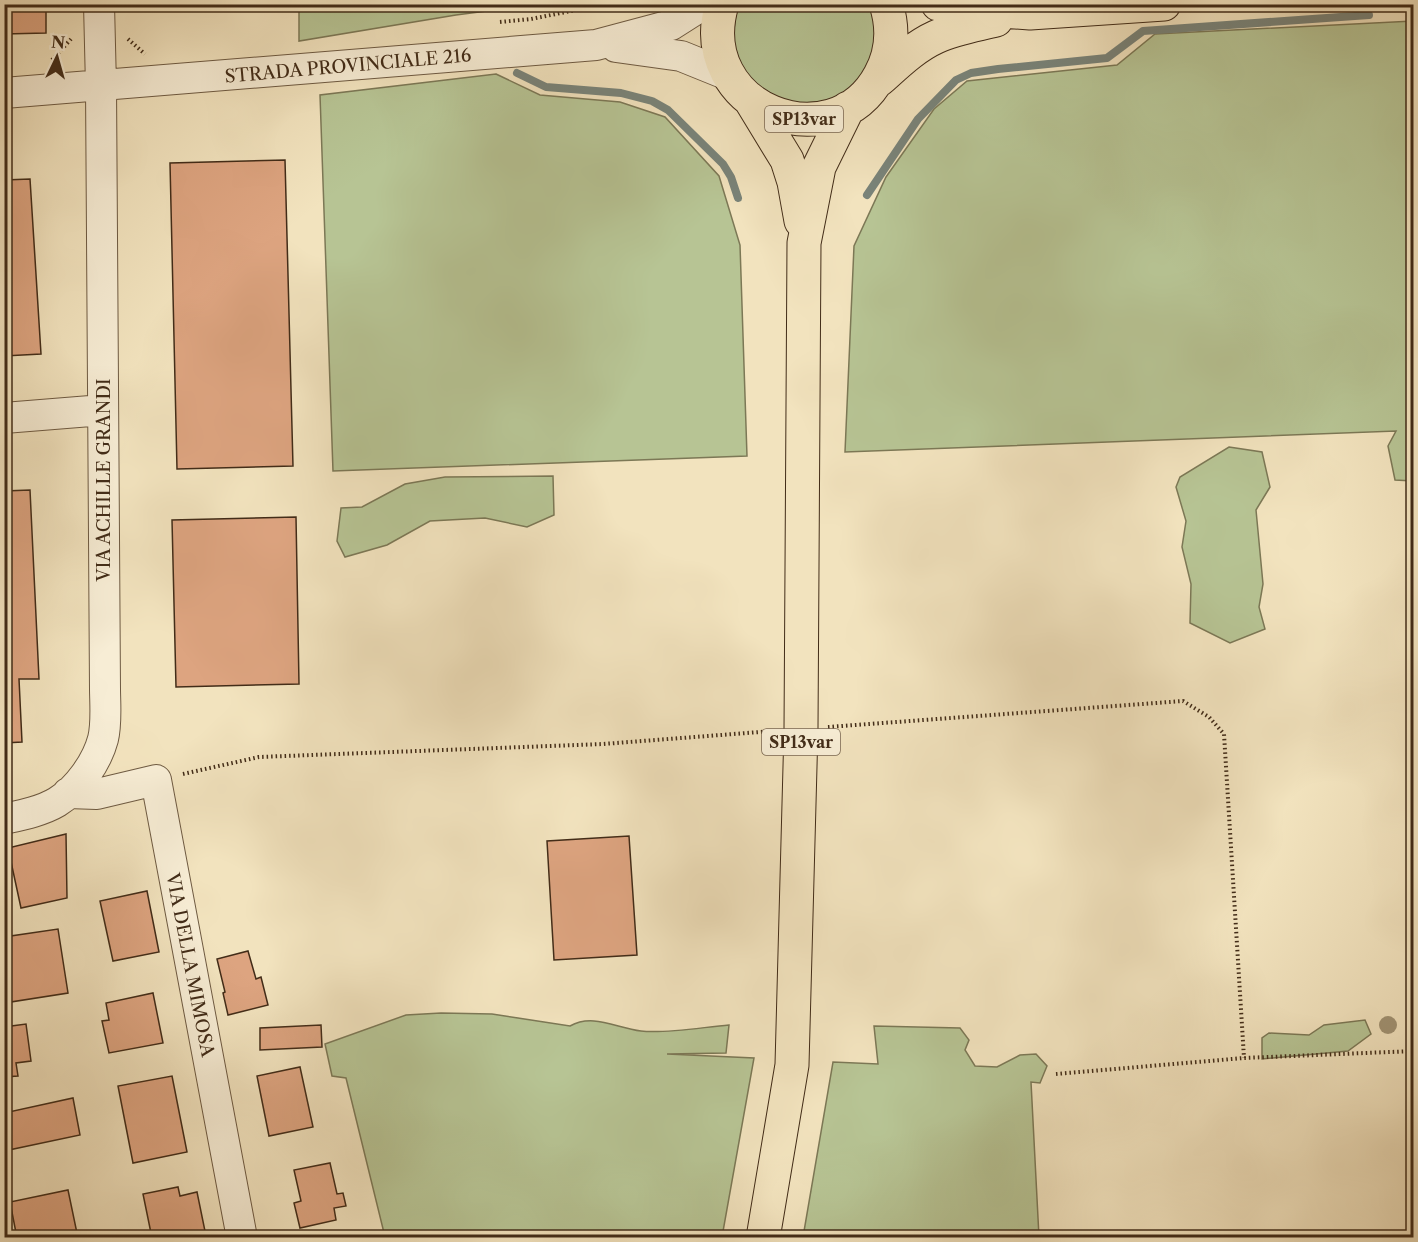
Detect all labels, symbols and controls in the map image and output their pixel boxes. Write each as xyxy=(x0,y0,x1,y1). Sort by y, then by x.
north arrow xyxy=(27,27,87,87)
text: N xyxy=(51,31,66,53)
street label: STRADA PROVINCIALE 216 xyxy=(224,44,472,88)
road number: SP13var xyxy=(765,106,843,132)
street label: VIA ACHILLE GRANDI xyxy=(93,378,115,583)
road number: SP13var xyxy=(762,729,840,755)
street label: VIA DELLA MIMOSA xyxy=(161,870,219,1059)

